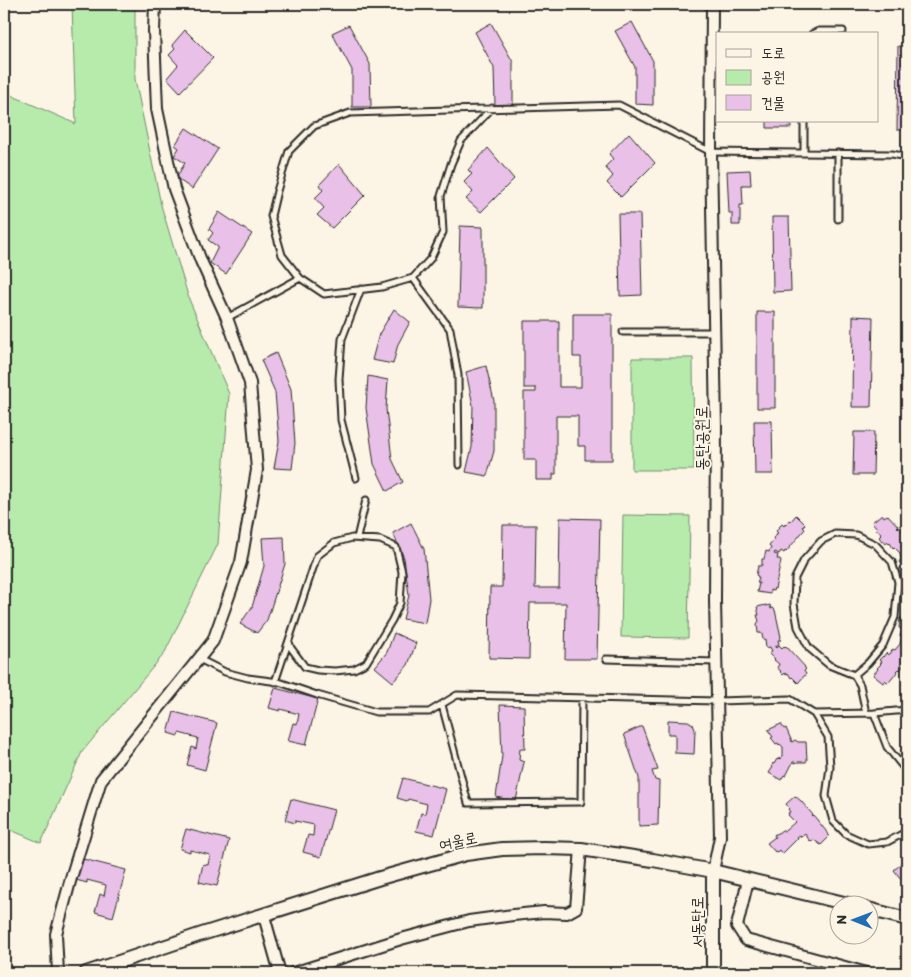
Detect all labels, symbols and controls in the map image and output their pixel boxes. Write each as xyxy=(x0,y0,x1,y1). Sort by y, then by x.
legend xyxy=(716,32,878,122)
text: 도로 xyxy=(761,44,785,62)
text: 공원 xyxy=(761,68,785,86)
text: 건물 xyxy=(761,94,785,112)
street label: 동탄공원로 xyxy=(692,406,711,470)
street label: 여울로 xyxy=(437,828,479,854)
north arrow xyxy=(828,894,878,944)
street label: 서동탄로 xyxy=(688,896,707,948)
text: N xyxy=(833,915,850,925)

